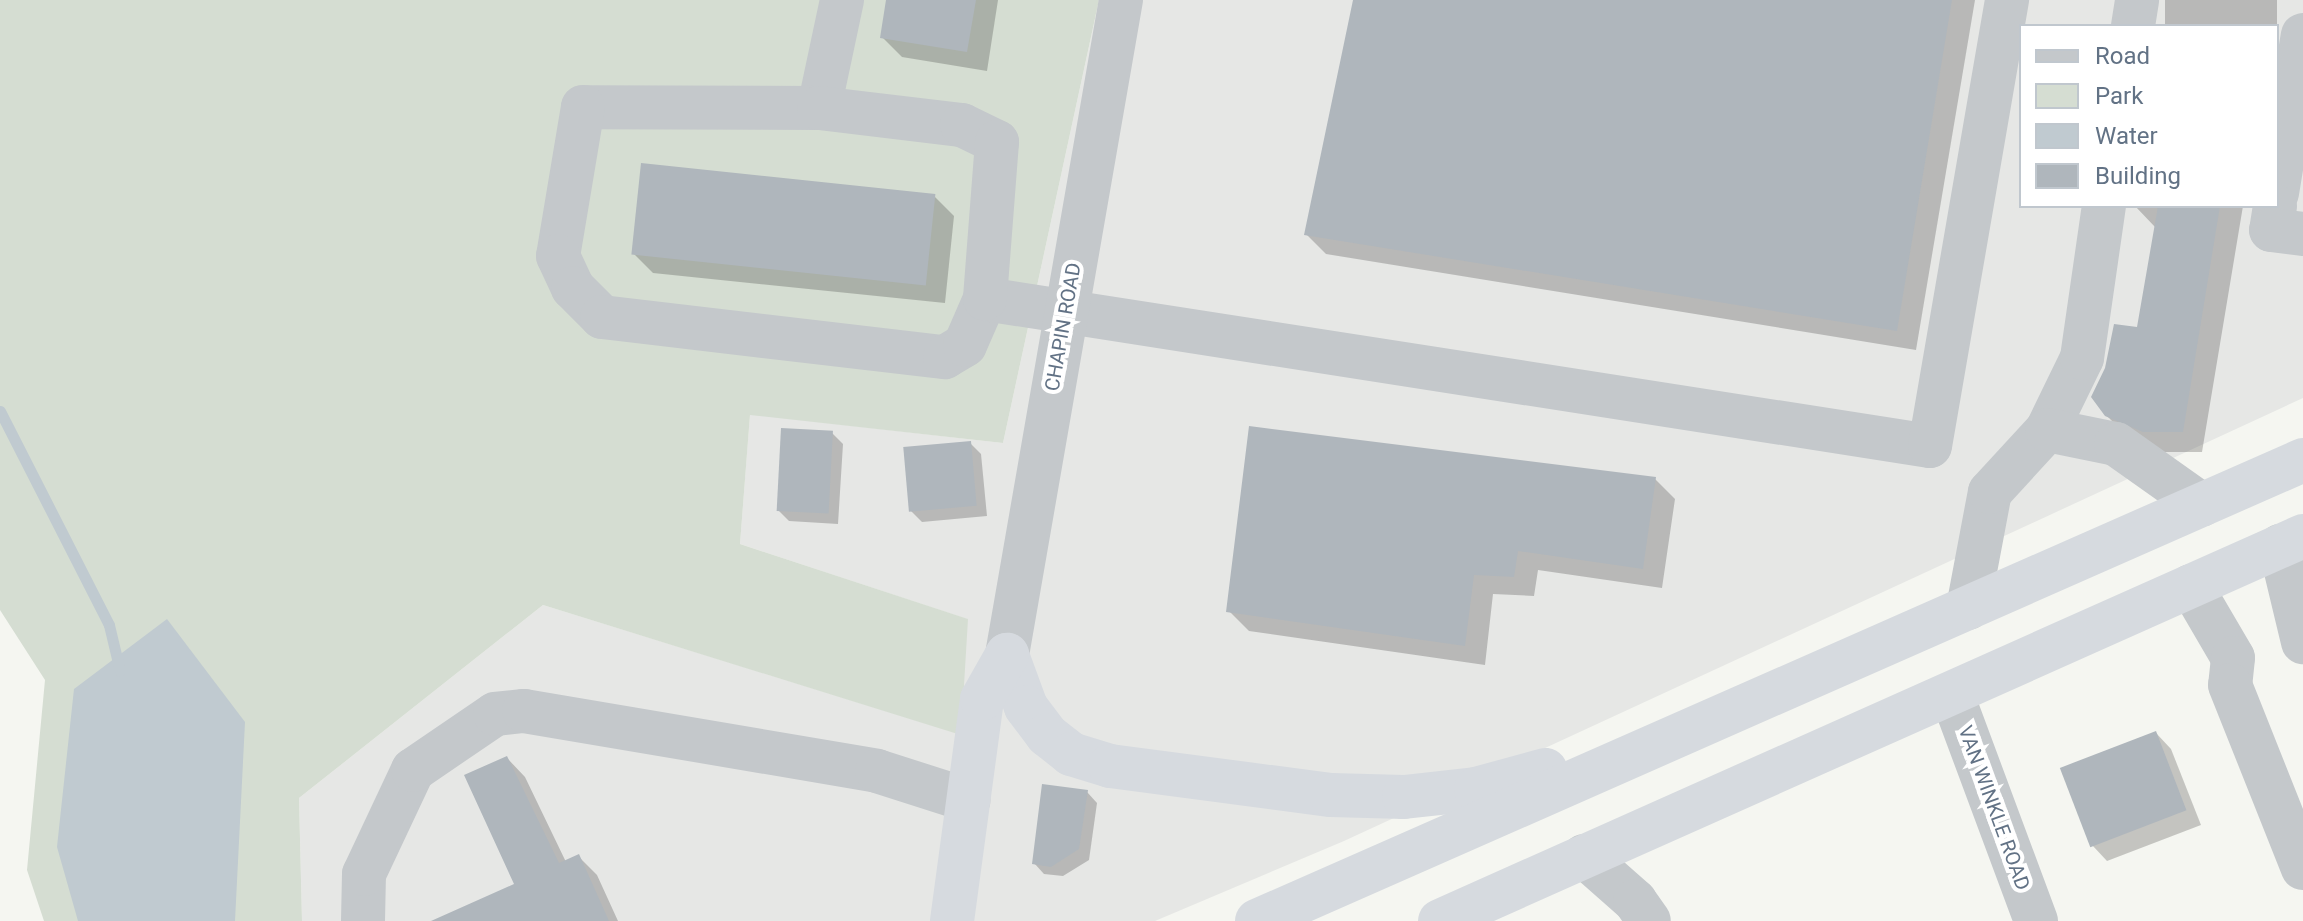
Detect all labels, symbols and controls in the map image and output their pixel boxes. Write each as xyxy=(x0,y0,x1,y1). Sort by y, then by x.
legend xyxy=(2019,24,2279,208)
text: Road xyxy=(2095,42,2150,70)
text: Park xyxy=(2095,82,2143,110)
text: Water xyxy=(2095,122,2158,150)
text: Building xyxy=(2095,162,2181,190)
street label: CHAPIN ROAD xyxy=(1040,261,1086,393)
street label: VAN WINKLE ROAD xyxy=(1953,722,2035,894)

